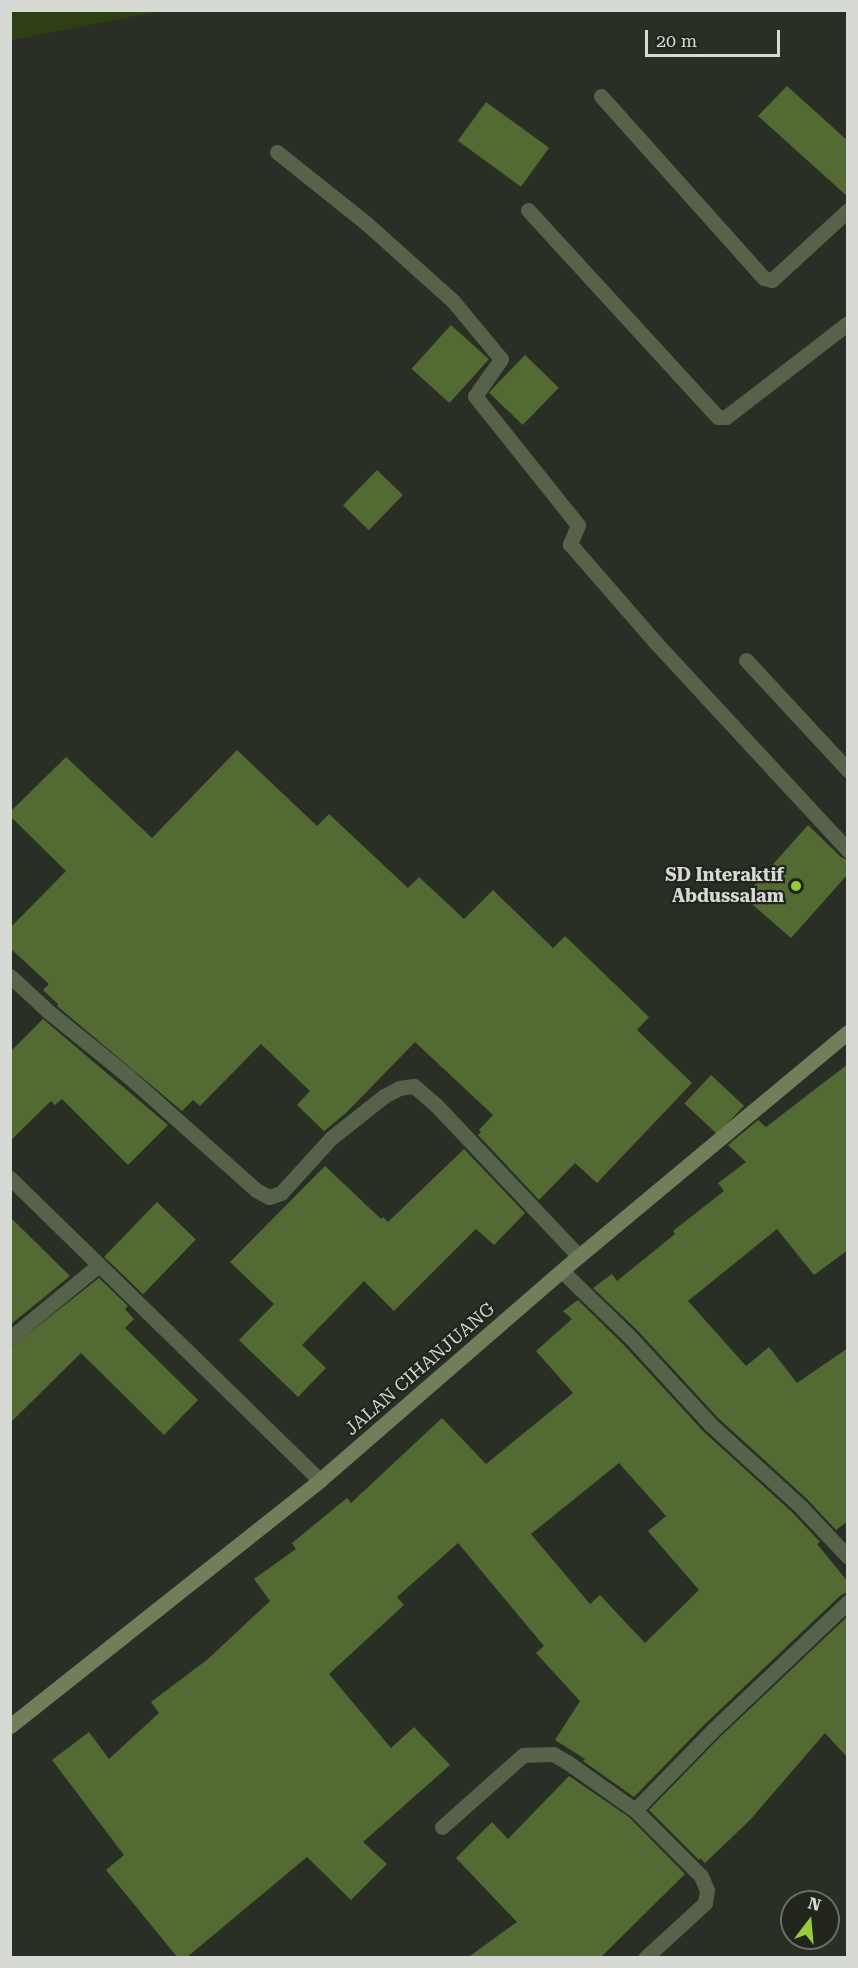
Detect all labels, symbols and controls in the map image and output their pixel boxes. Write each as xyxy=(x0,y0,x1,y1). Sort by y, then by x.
scale bar xyxy=(648,18,783,56)
text: 20 m xyxy=(656,30,697,51)
place label: SD Interaktif Abdussalam xyxy=(665,865,784,908)
marker: SD Interaktif Abdussalam xyxy=(789,879,803,893)
street label: JALAN CIHANJUANG xyxy=(341,1298,499,1440)
north arrow xyxy=(780,1890,840,1950)
text: N xyxy=(806,1893,823,1915)

